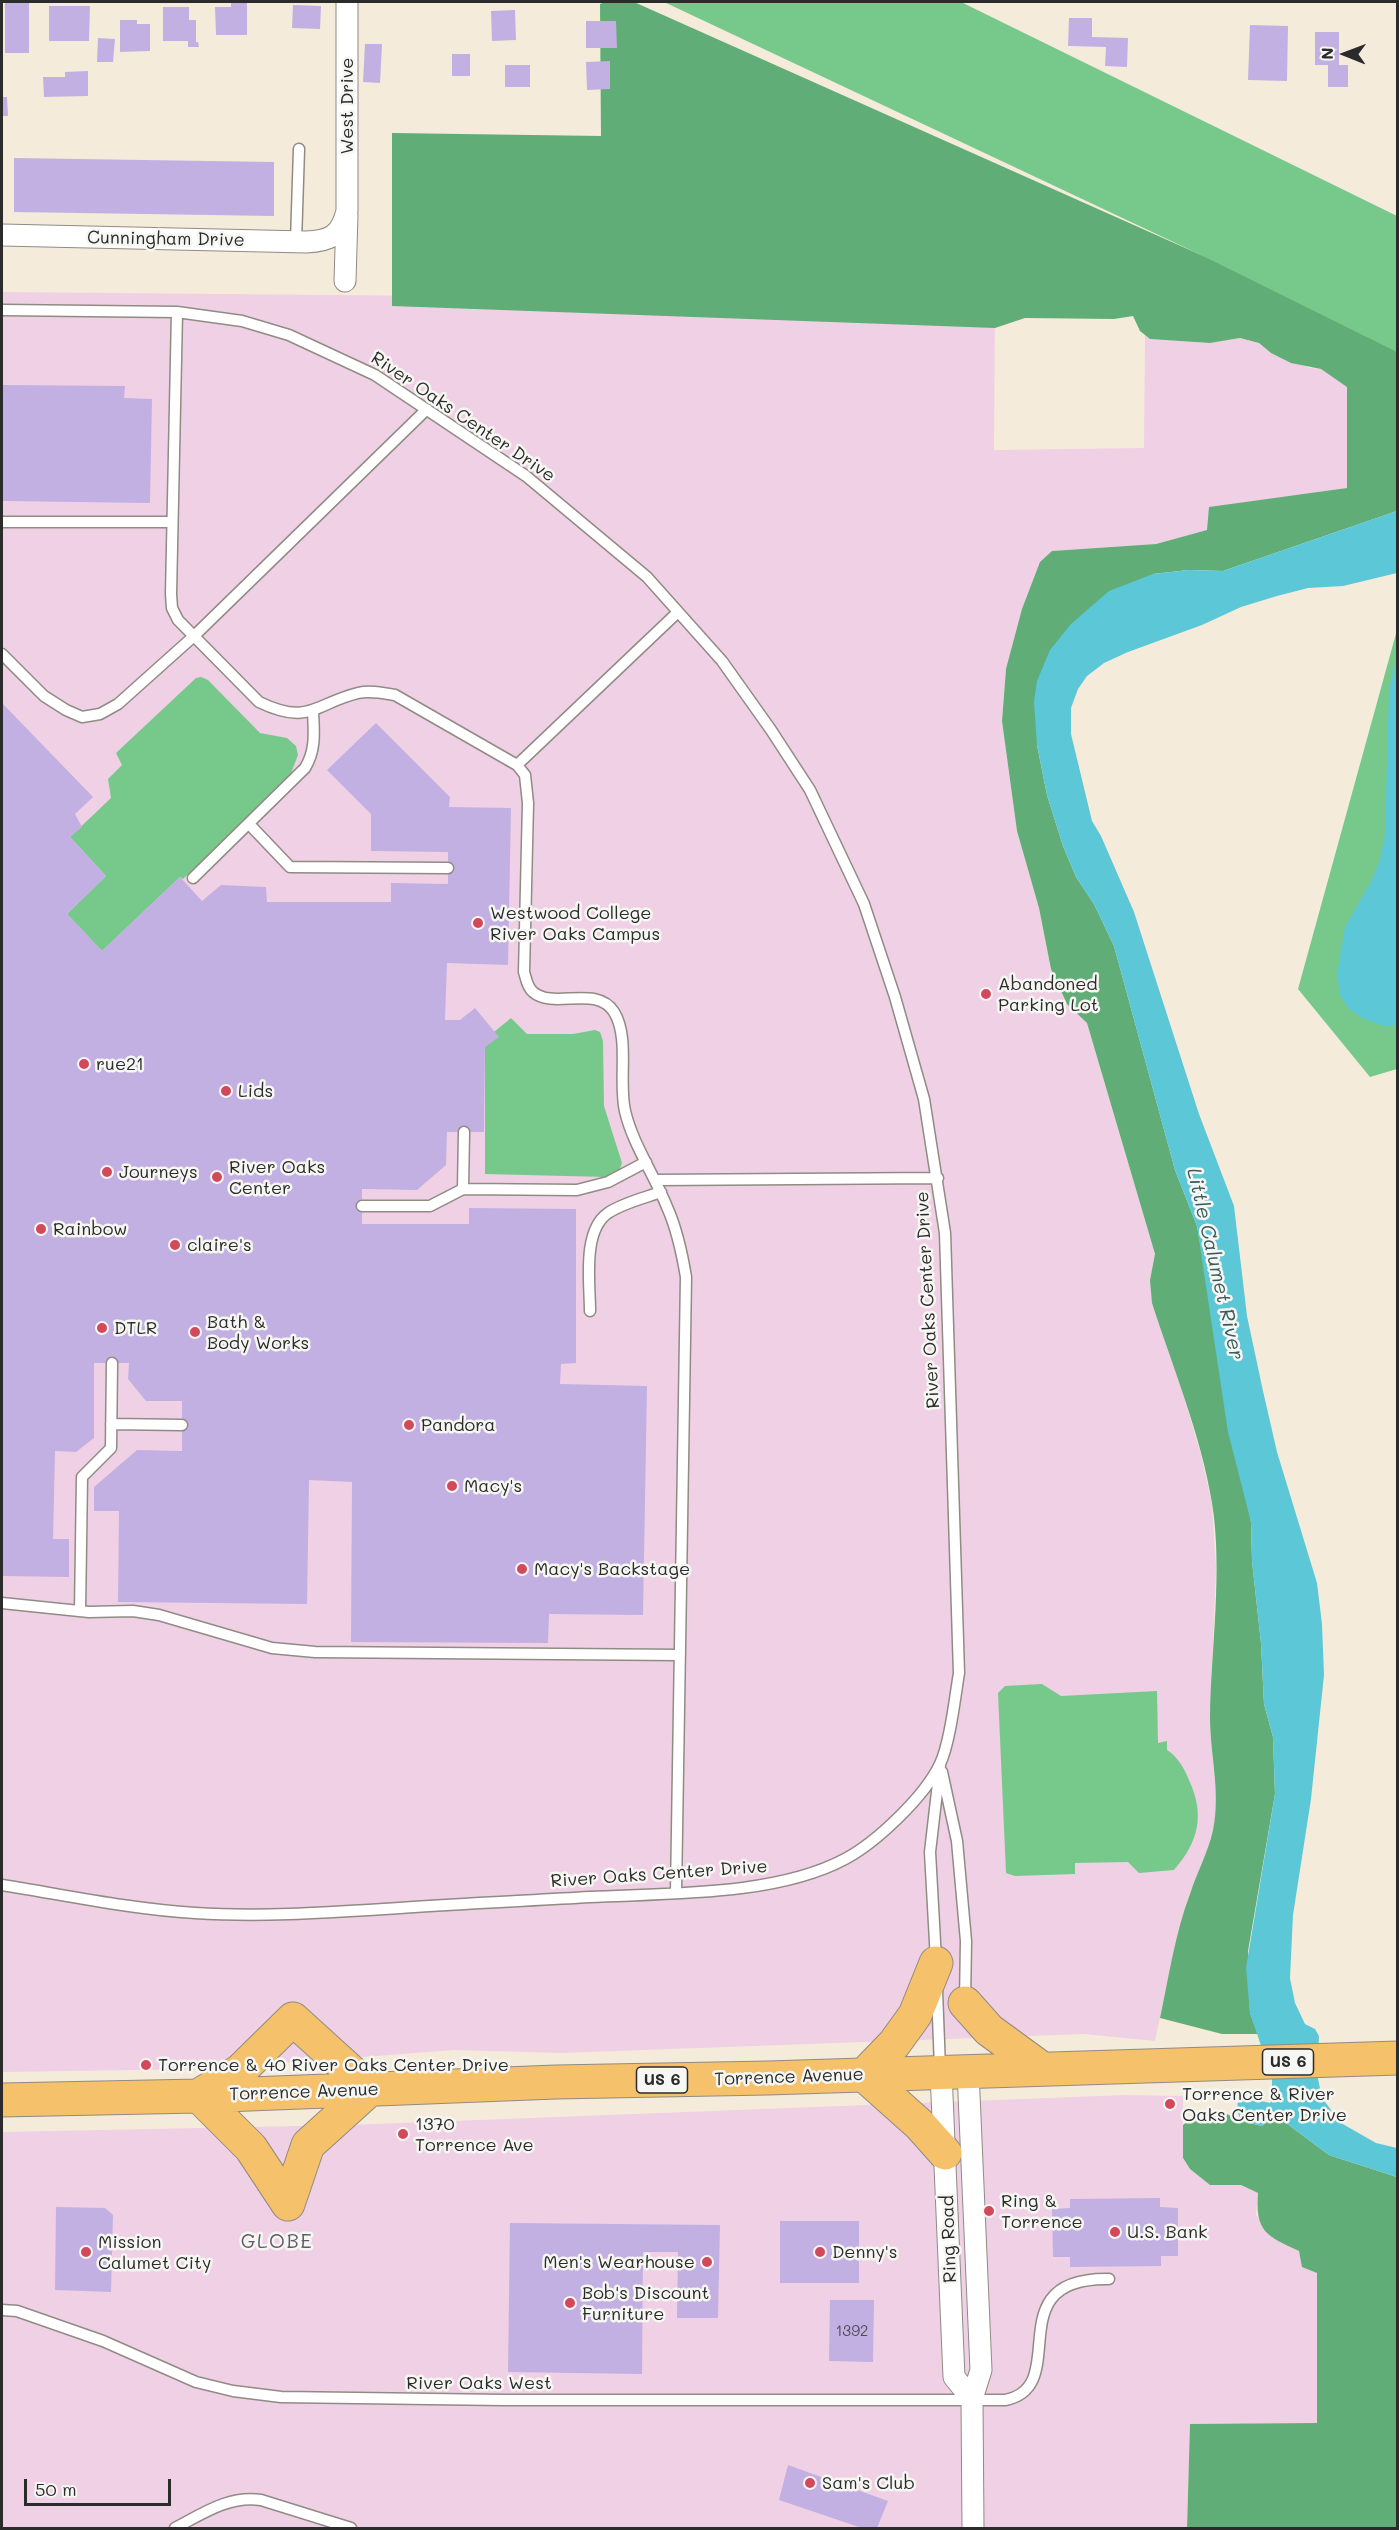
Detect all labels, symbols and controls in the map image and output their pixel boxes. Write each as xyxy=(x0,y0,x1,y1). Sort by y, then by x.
north arrow xyxy=(1315,24,1375,84)
text: N xyxy=(1316,47,1337,60)
street label: West Drive xyxy=(336,58,358,154)
street label: Cunningham Drive xyxy=(87,227,245,251)
street label: River Oaks Center Drive xyxy=(367,347,559,487)
place label: Westwood College River Oaks Campus xyxy=(490,902,660,944)
marker: Westwood College River Oaks Campus xyxy=(471,916,485,930)
place label: Abandoned Parking Lot xyxy=(998,973,1099,1016)
marker: Abandoned Parking Lot xyxy=(979,987,993,1001)
place label: rue21 xyxy=(96,1053,144,1075)
marker: rue21 xyxy=(77,1057,91,1071)
place label: Lids xyxy=(238,1080,273,1102)
marker: Lids xyxy=(219,1084,233,1098)
place label: River Oaks Center xyxy=(229,1156,325,1198)
place label: Journeys xyxy=(119,1161,198,1183)
marker: Journeys xyxy=(100,1165,114,1179)
water label: Little Calumet River xyxy=(1181,1166,1249,1362)
marker: River Oaks Center xyxy=(210,1170,224,1184)
street label: River Oaks Center Drive xyxy=(912,1191,944,1409)
place label: Rainbow xyxy=(53,1218,127,1240)
marker: Rainbow xyxy=(34,1222,48,1236)
place label: claire's xyxy=(187,1234,252,1256)
marker: claire's xyxy=(168,1238,182,1252)
place label: Bath & Body Works xyxy=(207,1311,309,1354)
place label: DTLR xyxy=(114,1317,157,1339)
marker: DTLR xyxy=(95,1321,109,1335)
marker: Bath & Body Works xyxy=(188,1325,202,1339)
place label: Pandora xyxy=(421,1414,496,1436)
marker: Pandora xyxy=(402,1418,416,1432)
place label: Macy's xyxy=(464,1475,522,1497)
marker: Macy's xyxy=(445,1479,459,1493)
place label: Macy's Backstage xyxy=(534,1558,690,1580)
marker: Macy's Backstage xyxy=(515,1562,529,1576)
street label: River Oaks Center Drive xyxy=(550,1856,768,1892)
road number: US 6 xyxy=(1262,2049,1314,2075)
place label: Torrence & 40 River Oaks Center Drive xyxy=(158,2054,509,2076)
marker: Torrence & 40 River Oaks Center Drive xyxy=(139,2058,153,2072)
street label: Torrence Avenue xyxy=(714,2064,864,2090)
road number: US 6 xyxy=(636,2067,688,2093)
street label: Torrence Avenue xyxy=(229,2079,379,2105)
place label: Torrence & River Oaks Center Drive xyxy=(1182,2083,1347,2126)
marker: Torrence & River Oaks Center Drive xyxy=(1163,2097,1177,2111)
place label: 1370 Torrence Ave xyxy=(415,2113,534,2156)
marker: 1370 Torrence Ave xyxy=(396,2127,410,2141)
place label: Ring & Torrence xyxy=(1001,2190,1083,2232)
street label: Ring Road xyxy=(937,2195,961,2283)
marker: Ring & Torrence xyxy=(982,2204,996,2218)
place label: U.S. Bank xyxy=(1127,2221,1207,2243)
marker: U.S. Bank xyxy=(1108,2225,1122,2239)
district label: GLOBE xyxy=(241,2230,313,2254)
place label: Mission Calumet City xyxy=(98,2231,211,2274)
place label: Denny's xyxy=(832,2241,898,2263)
marker: Mission Calumet City xyxy=(79,2245,93,2259)
marker: Denny's xyxy=(813,2245,827,2259)
place label: Men's Wearhouse xyxy=(543,2251,695,2273)
marker: Men's Wearhouse xyxy=(700,2255,714,2269)
place label: Bob's Discount Furniture xyxy=(582,2282,709,2324)
marker: Bob's Discount Furniture xyxy=(563,2296,577,2310)
house number: 1392 xyxy=(836,2322,868,2340)
street label: River Oaks West xyxy=(406,2372,552,2394)
scale bar xyxy=(27,2467,174,2505)
place label: Sam's Club xyxy=(822,2472,915,2494)
marker: Sam's Club xyxy=(803,2476,817,2490)
text: 50 m xyxy=(35,2477,77,2501)

